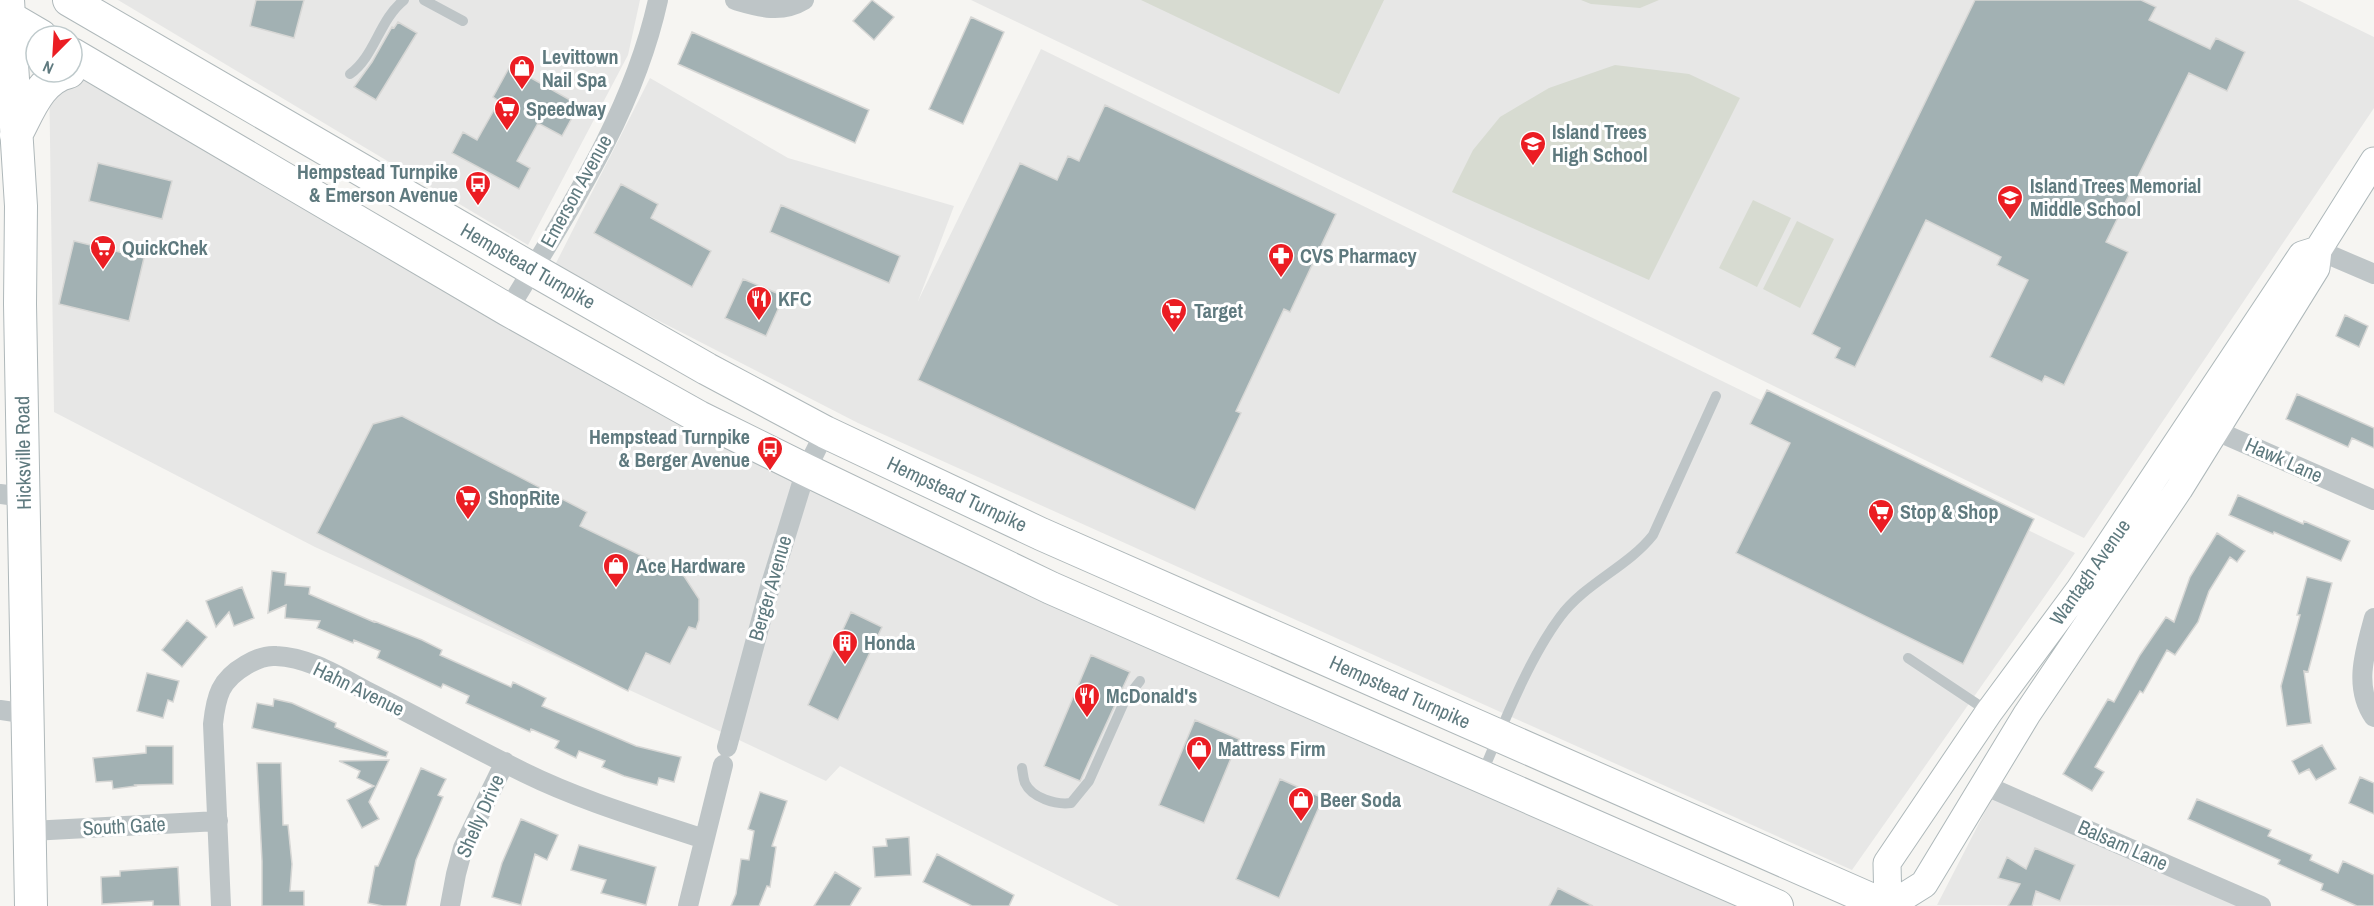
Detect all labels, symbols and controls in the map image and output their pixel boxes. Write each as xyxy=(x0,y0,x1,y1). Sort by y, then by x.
north arrow xyxy=(24,24,84,84)
place label: Levittown Nail Spa xyxy=(542,43,619,93)
shop icon: Levittown Nail Spa xyxy=(507,53,537,91)
text: N xyxy=(39,56,57,80)
supermarket icon: Speedway xyxy=(492,94,522,132)
place label: Speedway xyxy=(526,95,607,122)
place label: Island Trees High School xyxy=(1552,118,1648,168)
school or university icon: Island Trees High School xyxy=(1518,129,1548,167)
street label: Emerson Avenue xyxy=(534,130,618,252)
place label: Hempstead Turnpike & Emerson Avenue xyxy=(297,158,458,208)
bus stop icon: Hempstead Turnpike & Emerson Avenue xyxy=(463,169,493,207)
place label: Island Trees Memorial Middle School xyxy=(2030,172,2201,222)
school or university icon: Island Trees Memorial Middle School xyxy=(1995,183,2025,221)
street label: Hempstead Turnpike xyxy=(456,216,601,315)
supermarket icon: QuickChek xyxy=(88,233,118,271)
place label: QuickChek xyxy=(122,234,209,261)
pharmacy icon: CVS Pharmacy xyxy=(1266,241,1296,279)
place label: CVS Pharmacy xyxy=(1300,242,1418,269)
restaurant icon: KFC xyxy=(744,284,774,322)
place label: KFC xyxy=(778,285,812,312)
supermarket icon: Target xyxy=(1159,296,1189,334)
place label: Target xyxy=(1194,297,1243,324)
street label: Hicksville Road xyxy=(8,396,37,510)
place label: Hempstead Turnpike & Berger Avenue xyxy=(589,423,750,473)
street label: Hawk Lane xyxy=(2241,431,2327,489)
bus stop icon: Hempstead Turnpike & Berger Avenue xyxy=(755,434,785,472)
street label: Hempstead Turnpike xyxy=(883,449,1032,538)
supermarket icon: ShopRite xyxy=(453,483,483,521)
place label: ShopRite xyxy=(488,484,560,511)
supermarket icon: Stop & Shop xyxy=(1866,497,1896,535)
place label: Stop & Shop xyxy=(1900,498,1998,525)
street label: Wantagh Avenue xyxy=(2043,513,2136,630)
street label: Berger Avenue xyxy=(742,532,797,644)
shop icon: Ace Hardware xyxy=(601,551,631,589)
place label: Ace Hardware xyxy=(636,552,745,579)
building icon: Honda xyxy=(830,628,860,666)
place label: Honda xyxy=(864,629,915,656)
street label: Hempstead Turnpike xyxy=(1326,648,1475,735)
street label: Hahn Avenue xyxy=(309,655,409,722)
restaurant icon: McDonald's xyxy=(1072,681,1102,719)
place label: McDonald's xyxy=(1106,682,1197,709)
shop icon: Mattress Firm xyxy=(1184,734,1214,772)
place label: Mattress Firm xyxy=(1218,735,1326,762)
street label: Shelly Drive xyxy=(449,770,510,862)
shop icon: Beer Soda xyxy=(1286,785,1316,823)
place label: Beer Soda xyxy=(1320,786,1401,813)
street label: South Gate xyxy=(82,810,166,841)
street label: Balsam Lane xyxy=(2074,813,2172,876)

